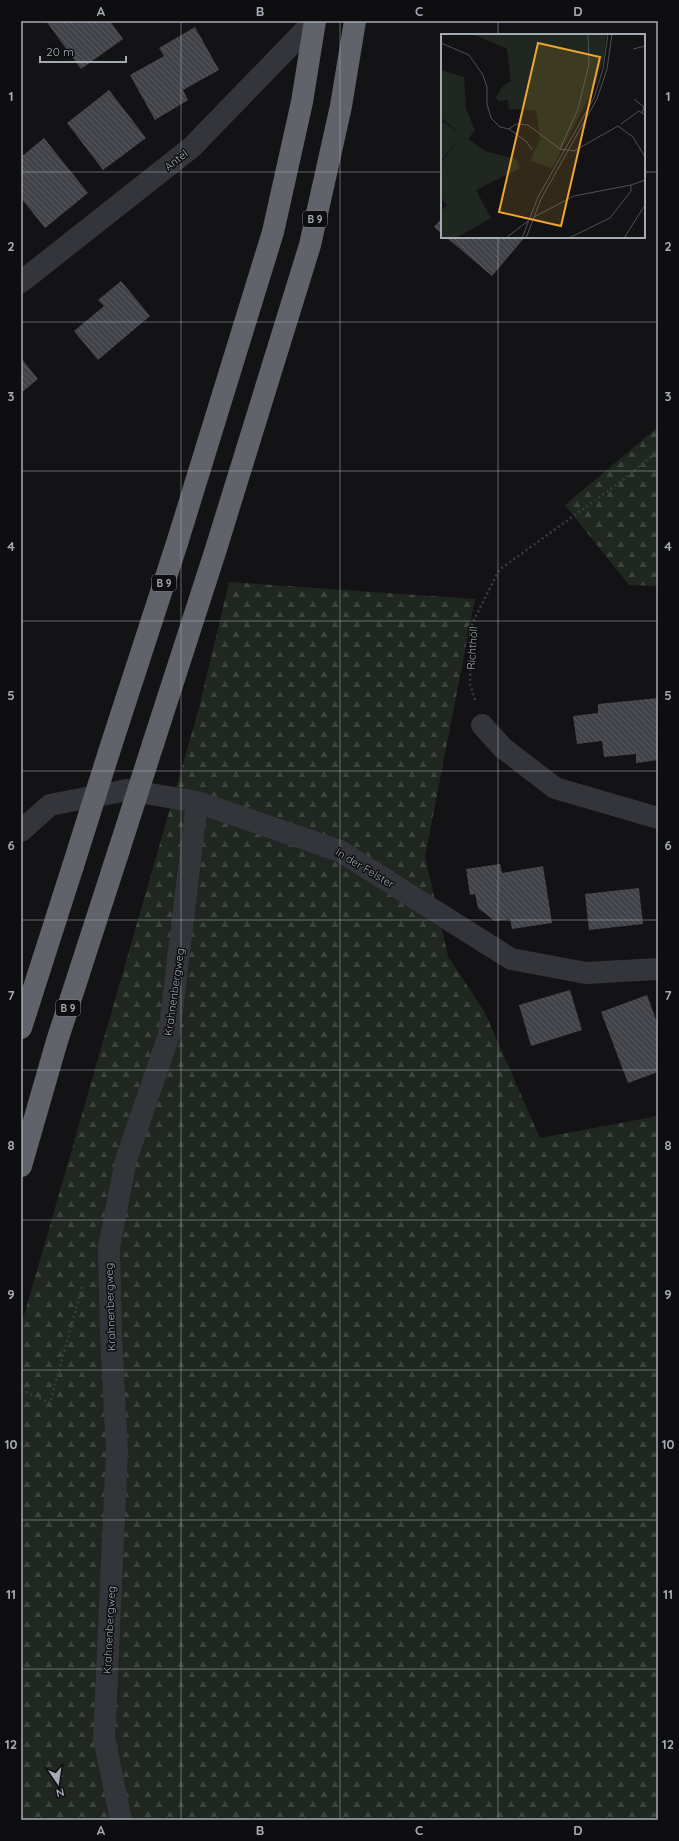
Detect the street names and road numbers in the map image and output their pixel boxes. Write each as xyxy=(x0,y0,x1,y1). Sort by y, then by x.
street label: Antel xyxy=(161,147,191,173)
road number: B 9 xyxy=(303,211,327,227)
road number: B 9 xyxy=(152,575,176,591)
street label: Richthöll xyxy=(464,626,480,670)
street label: In der Felster xyxy=(333,845,398,891)
street label: Krahnenbergweg xyxy=(161,947,187,1037)
road number: B 9 xyxy=(56,1000,80,1016)
street label: Krahnenbergweg xyxy=(101,1263,119,1351)
street label: Krahnenbergweg xyxy=(100,1585,118,1675)

